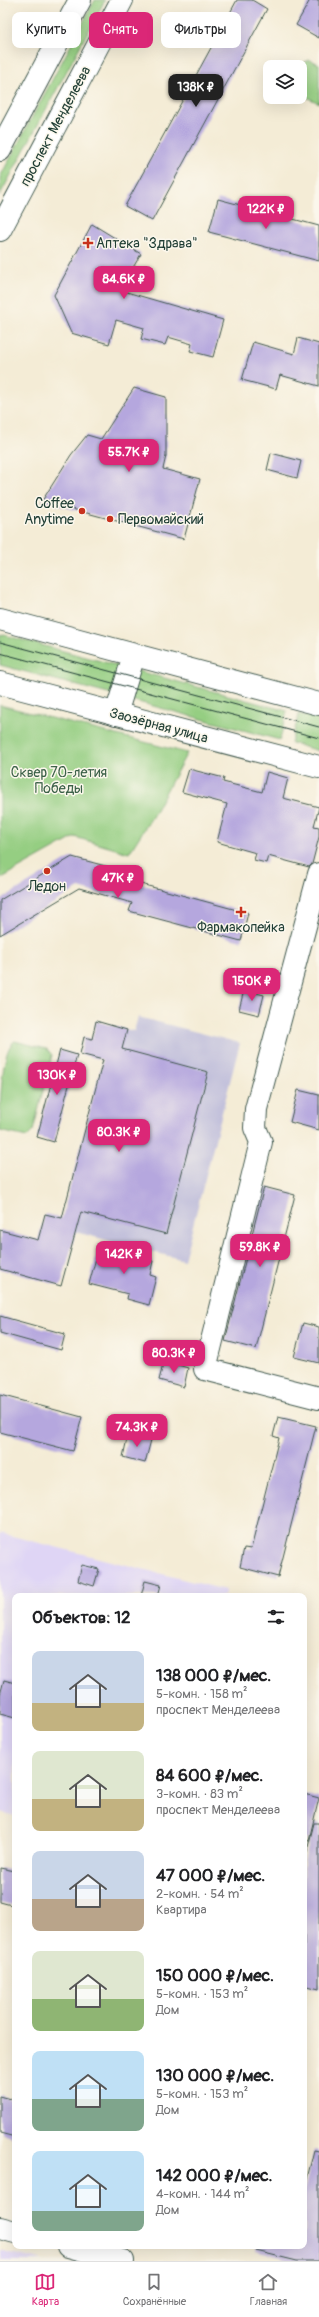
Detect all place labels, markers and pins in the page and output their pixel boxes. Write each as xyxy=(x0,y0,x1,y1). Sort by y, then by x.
pin: 138K ₽ xyxy=(163,74,229,108)
pin: 122K ₽ xyxy=(233,196,299,230)
place label: Аптека "Здрава" xyxy=(96,235,198,252)
marker: Аптека "Здрава" xyxy=(83,238,93,248)
pin: 84.6K ₽ xyxy=(87,266,161,300)
pin: 55.7K ₽ xyxy=(92,439,166,473)
place label: Coffee Anytime xyxy=(24,495,74,528)
marker: Coffee Anytime xyxy=(77,506,87,516)
place label: Первомайский xyxy=(118,511,204,528)
marker: Первомайский xyxy=(105,514,115,524)
pin: 47K ₽ xyxy=(90,865,146,899)
marker: Ледон xyxy=(42,866,52,876)
place label: Ледон xyxy=(27,878,66,895)
marker: Фармакопейка xyxy=(236,907,246,917)
place label: Фармакопейка xyxy=(197,919,285,936)
pin: 150K ₽ xyxy=(219,968,285,1002)
pin: 130K ₽ xyxy=(24,1062,90,1096)
pin: 80.3K ₽ xyxy=(82,1119,156,1153)
pin: 59.8K ₽ xyxy=(223,1234,297,1268)
pin: 142K ₽ xyxy=(91,1241,157,1275)
pin: 80.3K ₽ xyxy=(137,1340,211,1374)
pin: 74.3K ₽ xyxy=(100,1414,174,1448)

